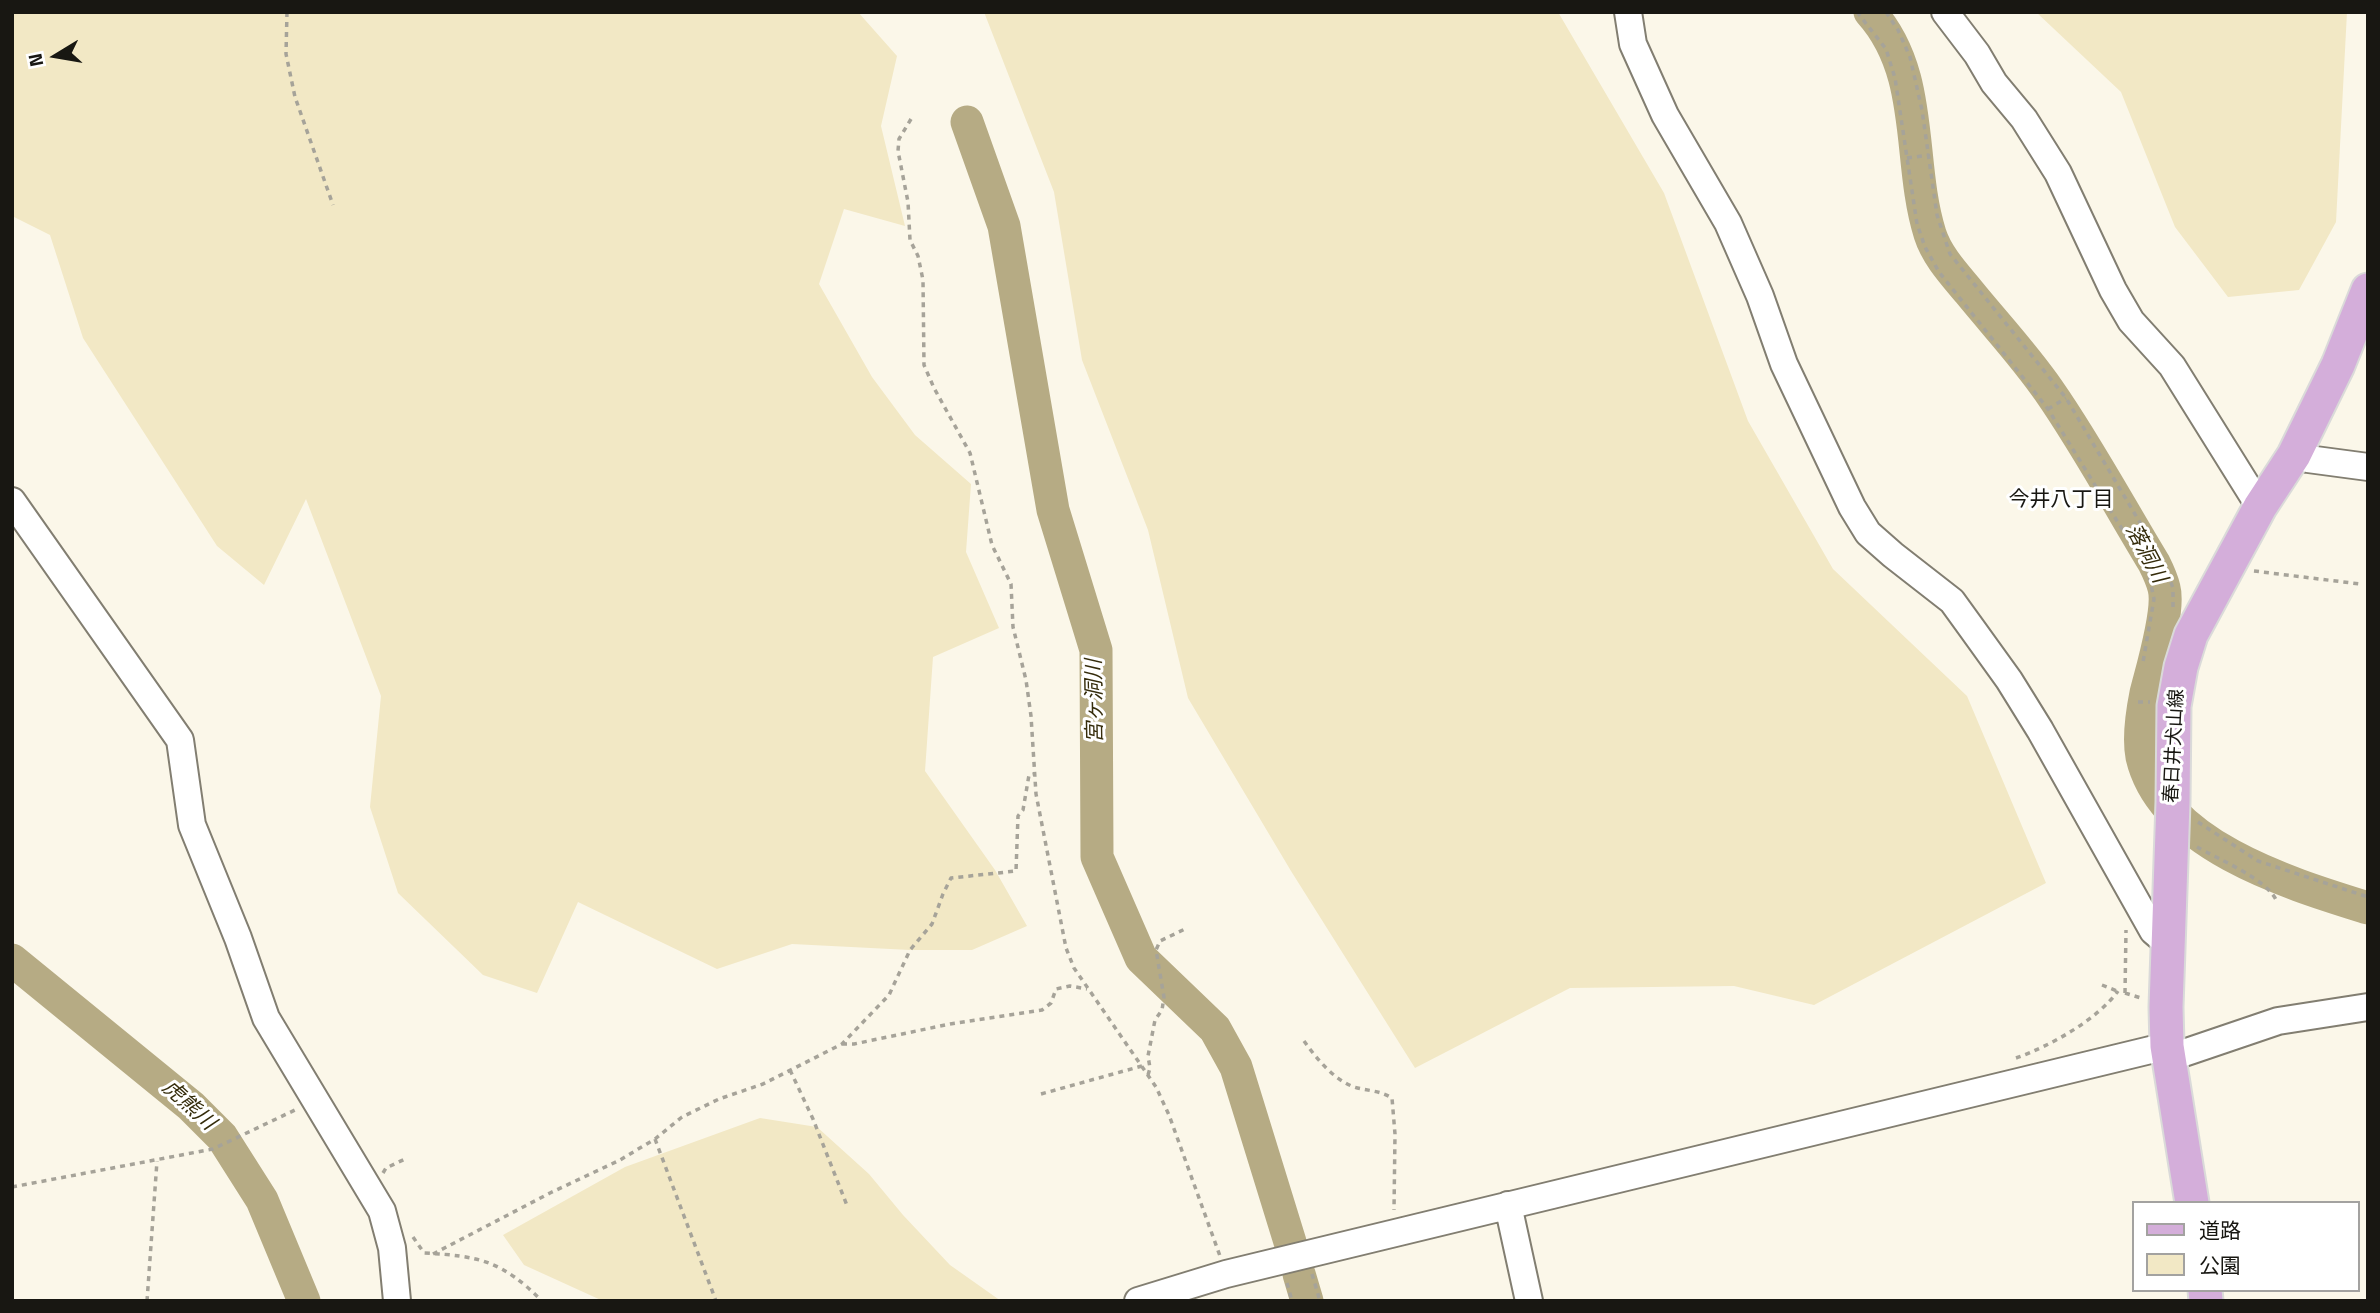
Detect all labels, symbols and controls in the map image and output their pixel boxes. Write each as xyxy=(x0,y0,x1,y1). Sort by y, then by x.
north arrow xyxy=(21,21,91,91)
text: N xyxy=(19,51,50,69)
district label: 今井八丁目 xyxy=(2009,488,2113,514)
water label: 落洞川 xyxy=(2119,520,2171,588)
water label: 宮ヶ洞川 xyxy=(1083,659,1109,743)
street label: 春日井犬山線 xyxy=(2161,688,2189,804)
water label: 虎熊川 xyxy=(156,1076,220,1136)
legend xyxy=(2132,1201,2359,1292)
text: 道路 xyxy=(2199,1214,2241,1246)
text: 公園 xyxy=(2199,1249,2241,1281)

